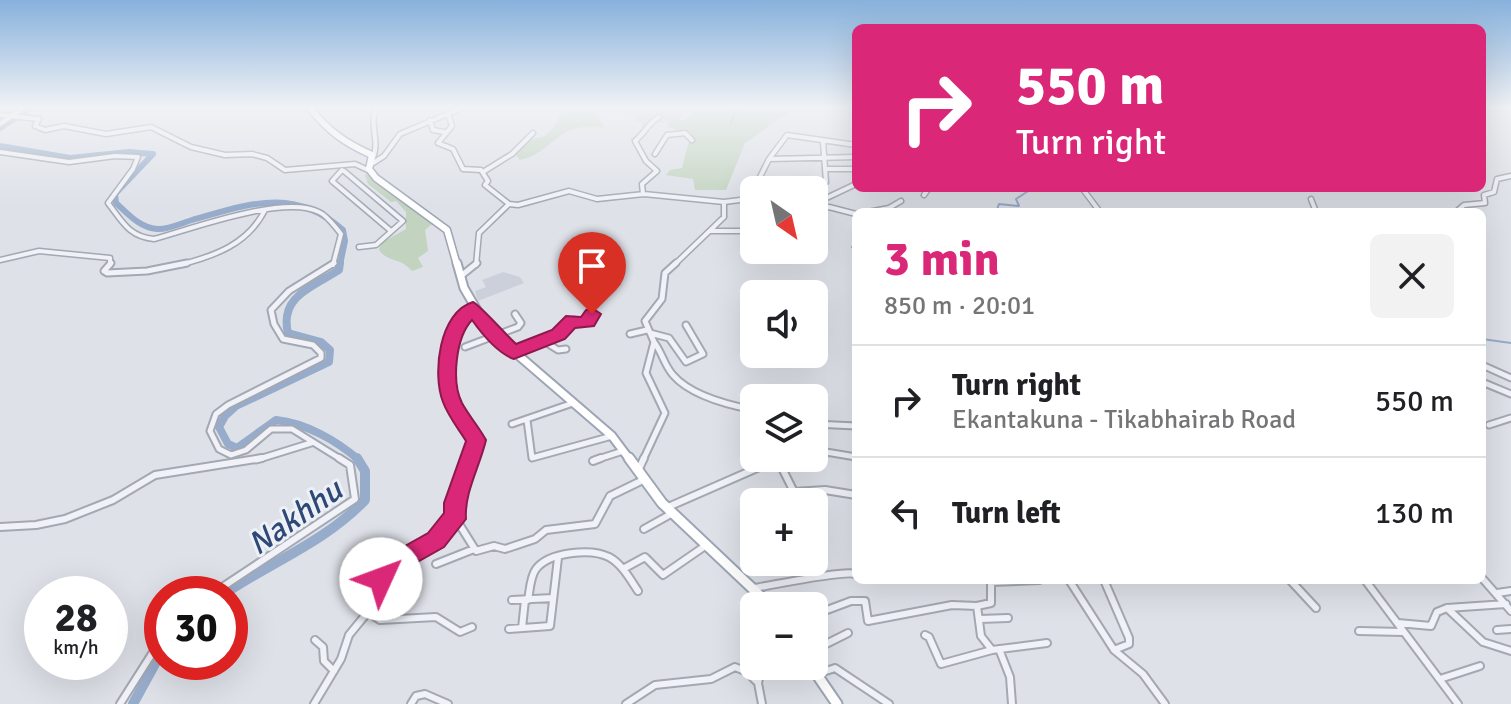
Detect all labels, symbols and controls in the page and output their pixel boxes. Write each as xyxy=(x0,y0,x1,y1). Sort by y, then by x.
text: 550 m xyxy=(1016,51,1164,120)
icon: right xyxy=(884,56,988,160)
text: Turn right xyxy=(1016,120,1166,165)
north arrow xyxy=(740,176,828,264)
map controls xyxy=(740,176,828,680)
text: 3 min xyxy=(884,230,1000,289)
pin xyxy=(558,232,626,314)
button: close xyxy=(1370,234,1454,318)
icon: arrive xyxy=(570,244,614,288)
button: sound xyxy=(740,280,828,368)
text: 850 m · 20:01 xyxy=(884,290,1035,322)
text: Turn right xyxy=(952,367,1081,404)
icon: right xyxy=(884,379,928,423)
text: 550 m xyxy=(1375,383,1454,420)
button: layers xyxy=(740,384,828,472)
text: Ekantakuna - Tikabhairab Road xyxy=(952,404,1296,436)
water label: Nakhhu xyxy=(240,470,351,563)
button: + xyxy=(740,488,828,576)
icon: left xyxy=(884,491,928,535)
text: Turn left xyxy=(952,495,1061,532)
text: 130 m xyxy=(1375,495,1454,532)
position arrow xyxy=(339,537,423,621)
speed limit sign: 30 xyxy=(144,576,248,680)
button: − xyxy=(740,592,828,680)
text: 28 xyxy=(54,593,98,643)
text: km/h xyxy=(53,635,99,660)

